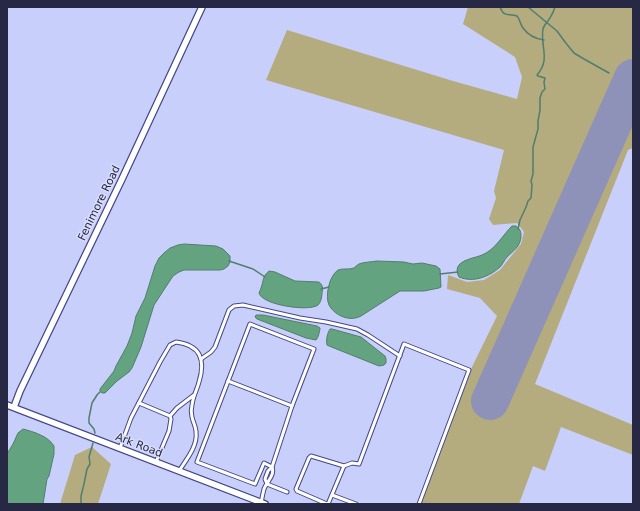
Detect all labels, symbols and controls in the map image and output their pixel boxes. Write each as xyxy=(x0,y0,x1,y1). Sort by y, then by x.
street label: Fenimore Road xyxy=(75,163,123,243)
street label: Ark Road xyxy=(114,430,164,460)

